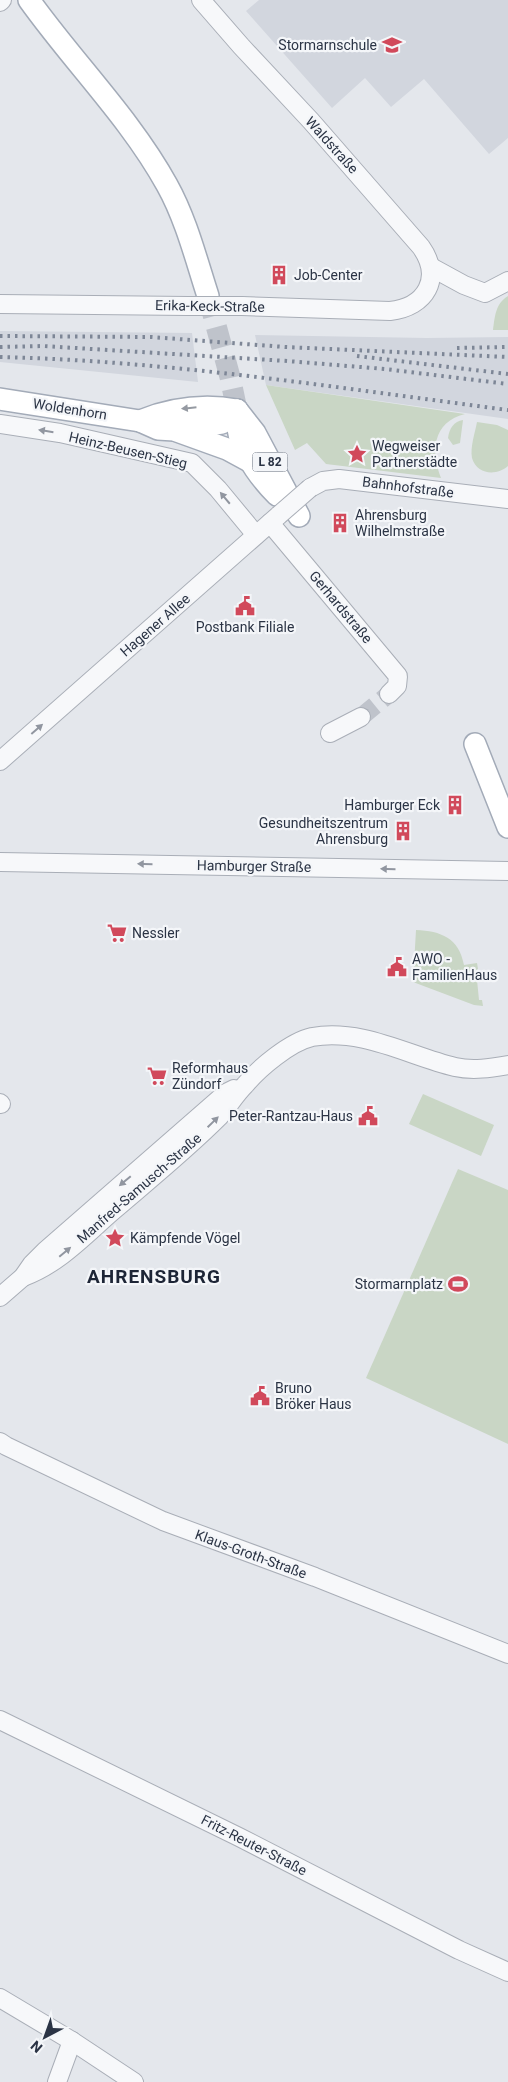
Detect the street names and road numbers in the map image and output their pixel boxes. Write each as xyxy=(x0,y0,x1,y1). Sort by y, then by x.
street label: Waldstraße xyxy=(302,113,362,177)
street label: Erika-Keck-Straße xyxy=(155,297,265,315)
street label: Woldenhorn xyxy=(32,395,108,423)
street label: Heinz-Beusen-Stieg xyxy=(67,429,189,471)
road number: L 82 xyxy=(252,452,288,472)
street label: Bahnhofstraße xyxy=(361,473,455,501)
street label: Gerhardstraße xyxy=(306,568,376,646)
street label: Hagener Allee xyxy=(117,590,193,660)
street label: Hamburger Straße xyxy=(197,857,311,875)
street label: Manfred-Samusch-Straße xyxy=(74,1130,204,1246)
street label: Klaus-Groth-Straße xyxy=(193,1526,309,1582)
street label: Fritz-Reuter-Straße xyxy=(199,1811,309,1879)

